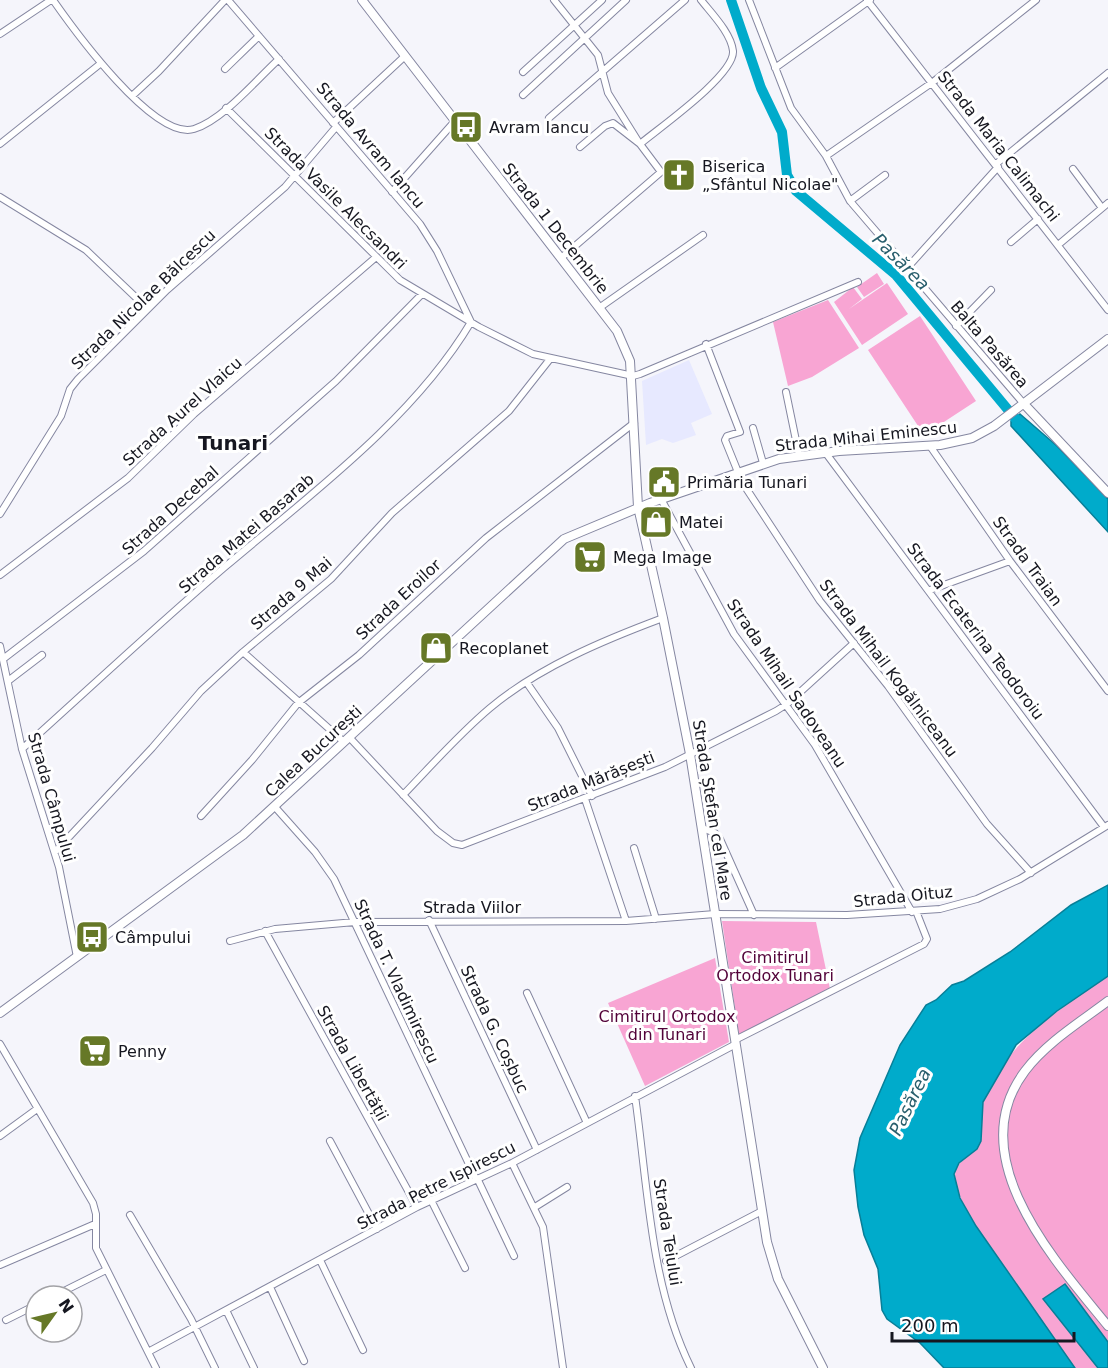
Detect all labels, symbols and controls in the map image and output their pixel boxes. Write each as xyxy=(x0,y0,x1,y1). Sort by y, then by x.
street label: Strada Maria Calimachi xyxy=(934,67,1063,225)
street label: Strada Avram Iancu xyxy=(313,79,429,212)
bus stop icon: Avram Iancu xyxy=(448,109,484,145)
place label: Avram Iancu xyxy=(489,118,589,137)
street label: Strada Vasile Alecsandri xyxy=(261,123,411,273)
church icon: Biserica „Sfântul Nicolae" xyxy=(661,157,697,193)
place label: Biserica „Sfântul Nicolae" xyxy=(702,157,838,194)
street label: Strada 1 Decembrie xyxy=(499,159,613,297)
street label: Strada Nicolae Bălcescu xyxy=(67,225,219,373)
water label: Pasărea xyxy=(869,229,934,294)
street label: Balta Pasărea xyxy=(947,297,1033,392)
street label: Strada Aurel Vlaicu xyxy=(119,353,246,470)
street label: Strada Mihai Eminescu xyxy=(774,417,958,456)
district label: Tunari xyxy=(198,431,268,455)
street label: Strada Decebal xyxy=(118,462,222,559)
public building icon: Primăria Tunari xyxy=(646,464,682,500)
street label: Strada Matei Basarab xyxy=(175,470,318,597)
place label: Primăria Tunari xyxy=(687,473,807,492)
shop icon: Matei xyxy=(638,504,674,540)
place label: Matei xyxy=(679,513,723,532)
street label: Strada Traian xyxy=(989,513,1066,610)
supermarket icon: Mega Image xyxy=(572,539,608,575)
street label: Strada Ecaterina Teodoroiu xyxy=(903,539,1048,723)
place label: Mega Image xyxy=(613,548,712,567)
street label: Strada 9 Mai xyxy=(247,553,336,634)
street label: Strada Eroilor xyxy=(352,555,445,644)
street label: Strada Mihail Kogălniceanu xyxy=(816,576,962,761)
street label: Strada Mihail Sadoveanu xyxy=(723,595,850,771)
shop icon: Recoplanet xyxy=(418,630,454,666)
place label: Recoplanet xyxy=(459,639,549,658)
street label: Calea București xyxy=(261,702,366,801)
street label: Strada Ștefan cel Mare xyxy=(689,718,736,902)
street label: Strada Câmpului xyxy=(24,730,79,864)
street label: Strada Mărășești xyxy=(525,747,657,816)
street label: Strada Oituz xyxy=(852,882,954,911)
street label: Strada T. Vladimirescu xyxy=(350,896,443,1066)
street label: Strada Viilor xyxy=(423,898,522,917)
bus stop icon: Câmpului xyxy=(74,919,110,955)
place label: Câmpului xyxy=(115,928,191,947)
park label: Cimitirul Ortodox Tunari xyxy=(716,948,834,985)
street label: Strada G. Coșbuc xyxy=(457,962,532,1096)
street label: Strada Libertății xyxy=(313,1002,392,1124)
park label: Cimitirul Ortodox din Tunari xyxy=(599,1007,735,1044)
supermarket icon: Penny xyxy=(77,1033,113,1069)
place label: Penny xyxy=(118,1042,167,1061)
water label: Pasărea xyxy=(884,1065,935,1139)
street label: Strada Petre Ispirescu xyxy=(354,1137,519,1234)
street label: Strada Teiului xyxy=(650,1177,685,1287)
north arrow xyxy=(24,1284,84,1344)
text: N xyxy=(54,1295,78,1317)
scale bar xyxy=(892,1305,1074,1343)
text: 200 m xyxy=(901,1315,959,1336)

